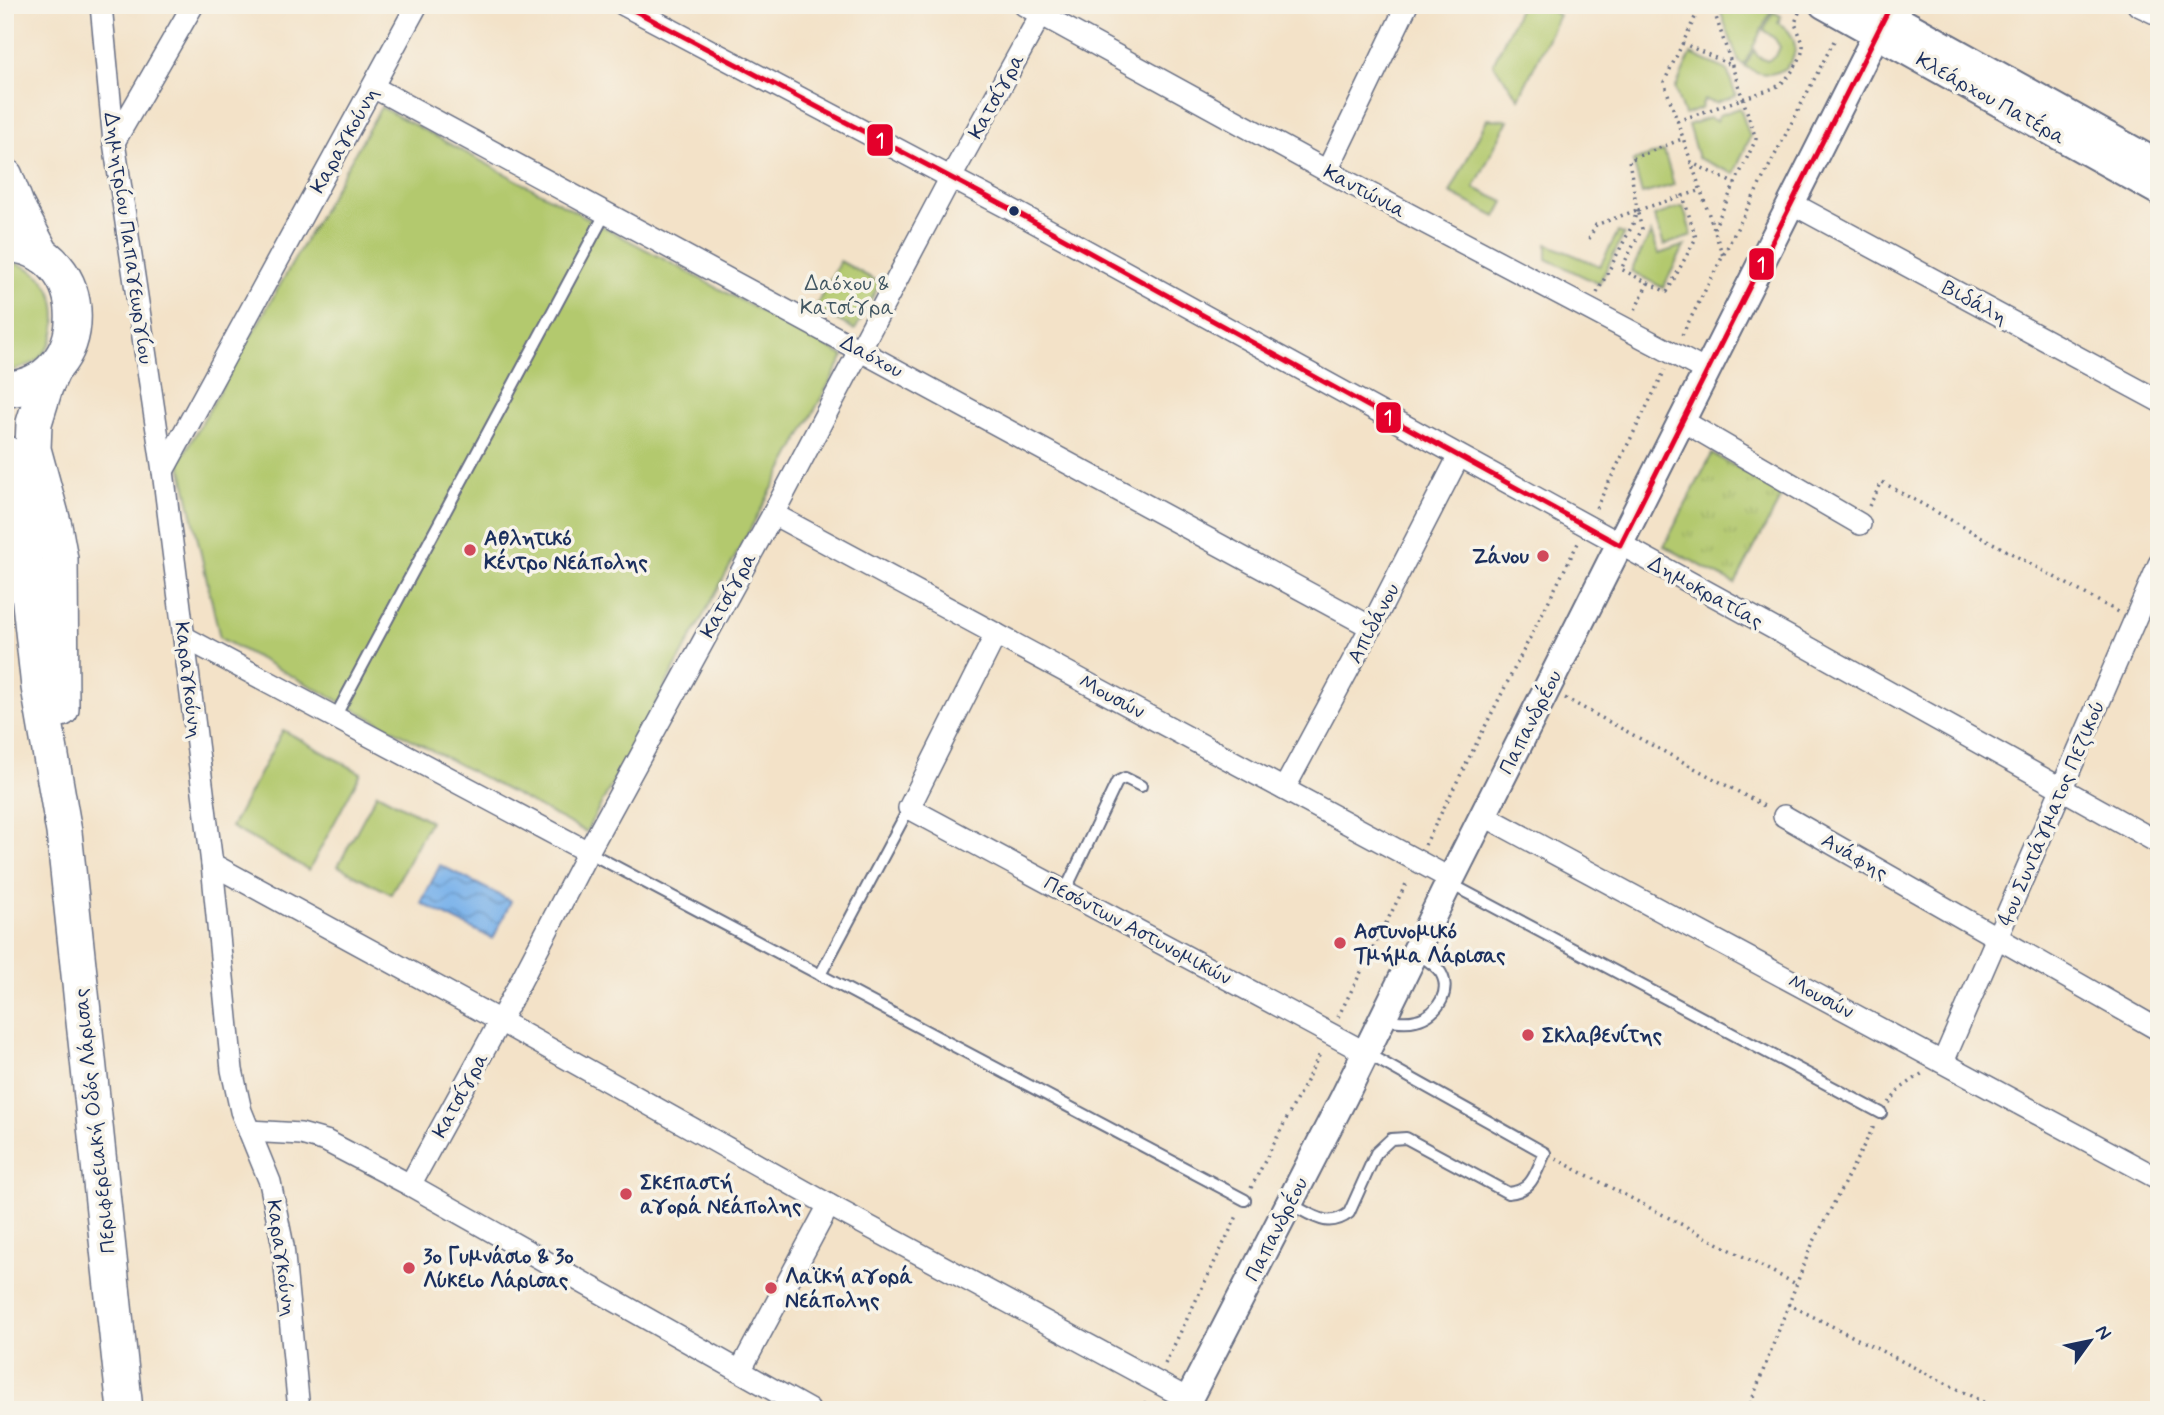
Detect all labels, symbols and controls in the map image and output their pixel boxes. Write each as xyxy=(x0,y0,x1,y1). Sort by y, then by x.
street label: Κλεάρχου Πατέρα xyxy=(1911,45,2071,152)
street label: Κατσίγρα xyxy=(962,49,1032,144)
street label: Καραγκούνη xyxy=(304,82,386,199)
street label: Δημητρίου Παπαγεωργίου xyxy=(96,110,160,366)
line badge: 1 xyxy=(866,123,894,157)
text: 1 xyxy=(876,129,884,154)
street label: Καντώνια xyxy=(1318,158,1411,225)
unlabelled marker xyxy=(1007,204,1021,218)
line badge: 1 xyxy=(1748,247,1775,281)
text: 1 xyxy=(1757,253,1765,278)
park label: Δαόχου & Κατσίγρα xyxy=(800,270,894,322)
street label: Βιδάλη xyxy=(1937,274,2012,332)
street label: Δαόχου xyxy=(835,329,908,385)
line badge: 1 xyxy=(1375,401,1402,434)
text: 1 xyxy=(1384,406,1392,431)
place label: Αθλητικό Κέντρο Νεάπολης xyxy=(484,525,648,577)
marker: Αθλητικό Κέντρο Νεάπολης xyxy=(462,542,478,558)
place label: Ζάνου xyxy=(1472,543,1530,571)
street label: Κατσίγρα xyxy=(694,548,764,643)
marker: Ζάνου xyxy=(1535,548,1551,564)
street label: Δημοκρατίας xyxy=(1643,550,1768,636)
street label: Απιδάνου xyxy=(1341,578,1407,669)
street label: Καραγκούνη xyxy=(167,620,209,740)
street label: Παπανδρέου xyxy=(1492,665,1569,779)
street label: Μουσών xyxy=(1074,668,1149,726)
street label: 4ου Συντάγματος Πεζικού xyxy=(1992,696,2112,931)
street label: Ανάφης xyxy=(1816,827,1893,887)
street label: Πεσόντων Αστυνομικών xyxy=(1039,870,1236,992)
place label: Αστυνομικό Τμήμα Λάρισας xyxy=(1353,918,1506,970)
marker: Αστυνομικό Τμήμα Λάρισας xyxy=(1332,935,1348,951)
street label: Μουσών xyxy=(1783,968,1858,1026)
street label: Περιφερειακή Οδός Λάρισας xyxy=(67,987,123,1255)
place label: Σκλαβενίτης xyxy=(1542,1022,1662,1050)
marker: Σκλαβενίτης xyxy=(1520,1027,1536,1043)
street label: Κατσίγρα xyxy=(426,1048,496,1143)
place label: Σκεπαστή αγορά Νεάπολης xyxy=(640,1169,801,1221)
street label: Παπανδρέου xyxy=(1238,1172,1315,1286)
marker: Σκεπαστή αγορά Νεάπολης xyxy=(618,1186,634,1202)
street label: Καραγκούνη xyxy=(259,1198,303,1318)
place label: 3ο Γυμνάσιο & 3ο Λύκειο Λάρισας xyxy=(423,1243,574,1295)
marker: 3ο Γυμνάσιο & 3ο Λύκειο Λάρισας xyxy=(401,1260,417,1276)
place label: Λαϊκή αγορά Νεάπολης xyxy=(785,1263,913,1315)
marker: Λαϊκή αγορά Νεάπολης xyxy=(763,1280,779,1296)
north arrow xyxy=(2056,1306,2126,1376)
text: N xyxy=(2089,1320,2117,1345)

